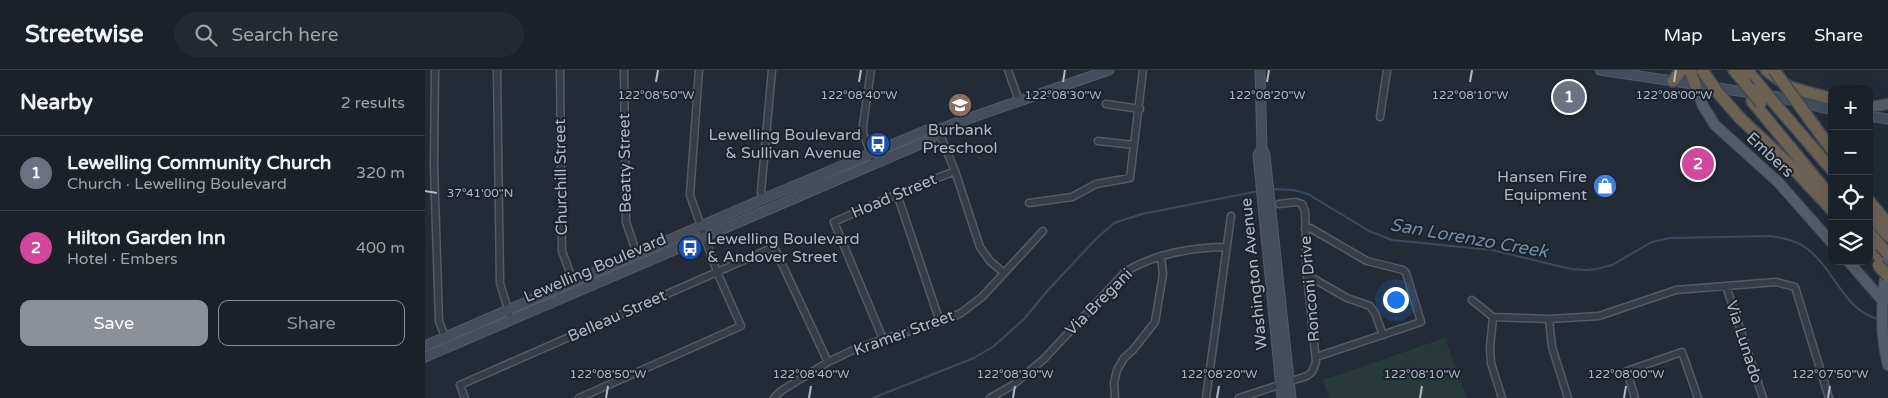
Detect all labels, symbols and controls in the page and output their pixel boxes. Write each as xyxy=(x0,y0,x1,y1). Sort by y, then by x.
search box xyxy=(174,12,524,57)
text: Streetwise xyxy=(25,20,144,49)
icon: search xyxy=(192,21,220,49)
text: Search here xyxy=(232,24,338,46)
text: Map xyxy=(1664,24,1703,46)
text: Layers xyxy=(1731,24,1786,46)
text: Share xyxy=(1814,24,1863,46)
pin: 1 xyxy=(1553,78,1585,116)
map controls xyxy=(1828,85,1873,265)
button: + xyxy=(1828,85,1873,130)
text: 122°08'50"W xyxy=(617,88,695,102)
text: 122°08'40"W xyxy=(820,88,898,102)
text: 122°08'30"W xyxy=(1024,88,1102,102)
text: 122°08'20"W xyxy=(1228,88,1306,102)
text: 122°08'10"W xyxy=(1431,88,1509,102)
text: 122°08'00"W xyxy=(1635,88,1713,102)
text: Nearby xyxy=(20,90,93,115)
school or university icon: Burbank Preschool xyxy=(947,92,973,118)
text: 2 results xyxy=(341,93,405,113)
street label: Beatty Street xyxy=(614,113,636,213)
street label: Churchill Street xyxy=(550,119,572,235)
place label: Burbank Preschool xyxy=(923,120,997,158)
place label: Lewelling Boulevard & Sullivan Avenue xyxy=(708,125,861,163)
street label: Embers xyxy=(1742,128,1798,182)
button: − xyxy=(1828,130,1873,175)
bus stop icon: Lewelling Boulevard & Sullivan Avenue xyxy=(865,131,891,157)
pin: 2 xyxy=(1682,145,1714,183)
text: Lewelling Community Church xyxy=(67,152,331,174)
text: 1 xyxy=(31,163,41,183)
text: 320 m xyxy=(356,163,405,183)
place label: Hansen Fire Equipment xyxy=(1497,167,1587,205)
street label: Hoad Street xyxy=(848,169,940,223)
shop icon: Hansen Fire Equipment xyxy=(1592,173,1618,199)
text: Church · Lewelling Boulevard xyxy=(67,174,287,194)
button: locate xyxy=(1828,175,1873,220)
text: 37°41'00"N xyxy=(447,186,513,200)
street label: Washington Avenue xyxy=(1236,197,1272,351)
water label: San Lorenzo Creek xyxy=(1388,213,1551,263)
button: layers xyxy=(1828,220,1873,265)
text: Hilton Garden Inn xyxy=(67,227,225,249)
street label: Lewelling Boulevard xyxy=(521,229,669,307)
place label: Lewelling Boulevard & Andover Street xyxy=(707,229,860,267)
bus stop icon: Lewelling Boulevard & Andover Street xyxy=(677,235,703,261)
street label: Ronconi Drive xyxy=(1295,235,1325,343)
text: 2 xyxy=(31,238,41,258)
text: 400 m xyxy=(356,238,405,258)
text: Hotel · Embers xyxy=(67,249,178,269)
street label: Via Bregani xyxy=(1061,264,1137,340)
street label: Belleau Street xyxy=(565,285,669,347)
your location xyxy=(1383,287,1409,313)
street label: Via Lunado xyxy=(1721,298,1767,386)
button: Save xyxy=(20,300,208,346)
button: Share xyxy=(218,300,405,346)
street label: Kramer Street xyxy=(851,306,957,360)
text: 122°08'50"W xyxy=(569,367,647,381)
text: 122°08'40"W xyxy=(772,367,850,381)
text: 122°08'30"W xyxy=(976,367,1054,381)
text: 122°08'20"W xyxy=(1180,367,1258,381)
text: 122°08'10"W xyxy=(1383,367,1461,381)
text: 122°08'00"W xyxy=(1587,367,1665,381)
text: 122°07'50"W xyxy=(1791,367,1869,381)

